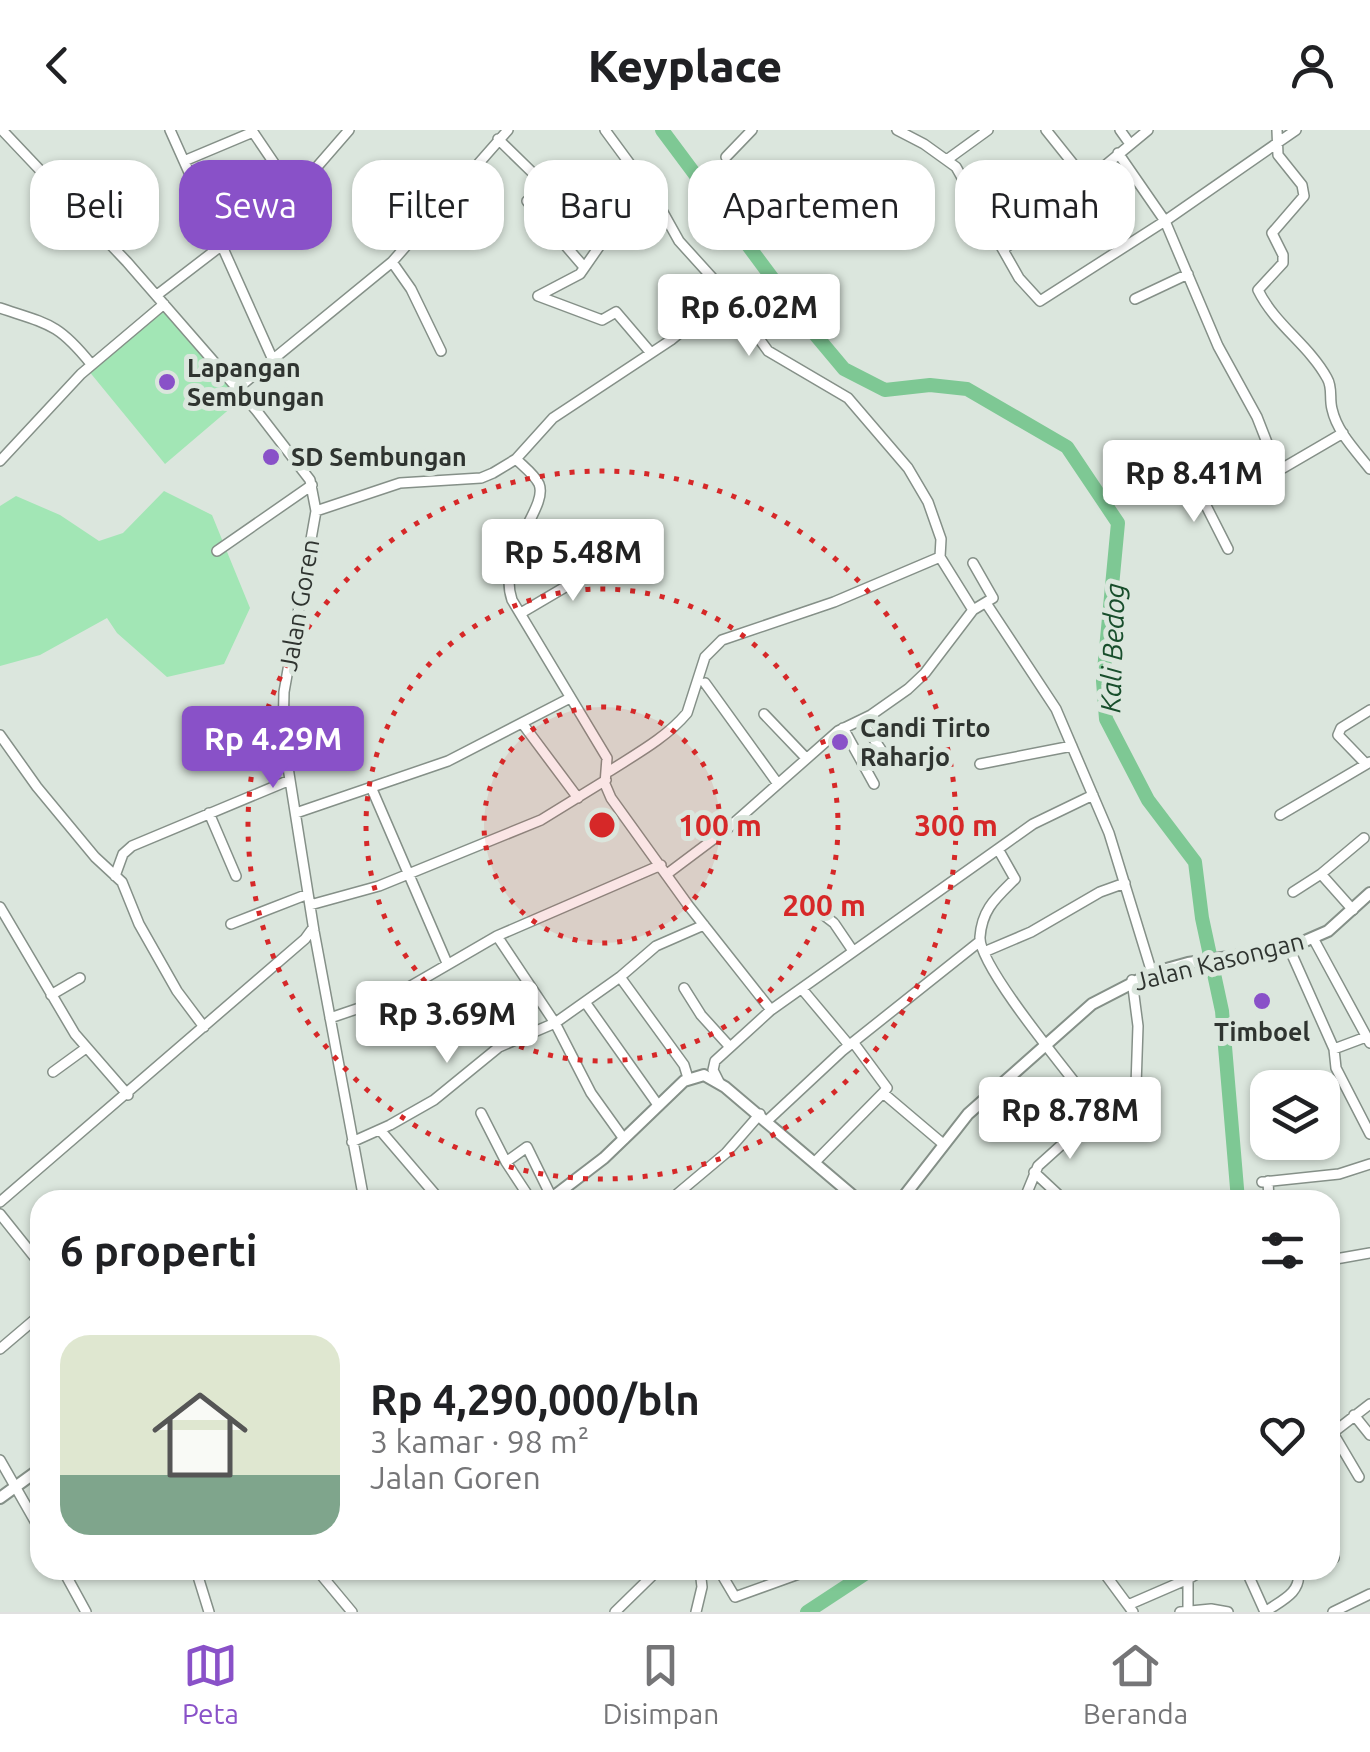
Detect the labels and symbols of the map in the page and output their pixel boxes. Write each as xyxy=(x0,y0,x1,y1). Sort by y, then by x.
pin: Rp 6.02M xyxy=(646,274,852,359)
place label: Lapangan Sembungan xyxy=(187,354,324,411)
marker: Lapangan Sembungan xyxy=(156,371,178,393)
pin: Rp 8.41M xyxy=(1091,440,1297,525)
place label: SD Sembungan xyxy=(291,443,467,471)
marker: SD Sembungan xyxy=(260,446,282,468)
pin: Rp 5.48M xyxy=(470,519,676,604)
street label: Jalan Goren xyxy=(274,537,324,673)
water label: Kali Bedog xyxy=(1094,582,1130,714)
pin: Rp 4.29M xyxy=(170,706,376,791)
place label: Candi Tirto Raharjo xyxy=(860,714,991,771)
marker: Candi Tirto Raharjo xyxy=(829,731,851,753)
centre of rings xyxy=(584,807,620,843)
text: 100 m xyxy=(678,808,762,842)
text: 300 m xyxy=(914,808,998,842)
text: 200 m xyxy=(782,888,866,922)
street label: Jalan Kasongan xyxy=(1131,926,1307,996)
pin: Rp 3.69M xyxy=(344,981,550,1066)
marker: Timboel xyxy=(1251,990,1273,1012)
place label: Timboel xyxy=(1214,1018,1311,1046)
pin: Rp 8.78M xyxy=(967,1077,1173,1162)

